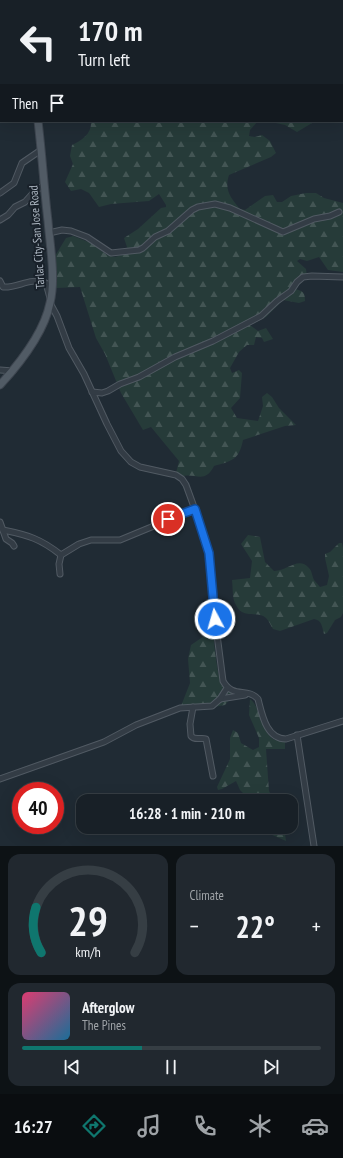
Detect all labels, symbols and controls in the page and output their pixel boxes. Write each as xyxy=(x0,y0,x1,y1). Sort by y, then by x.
text: 170 m xyxy=(78,12,142,49)
icon: left xyxy=(12,16,64,68)
text: Turn left xyxy=(78,48,130,71)
icon: arrive xyxy=(46,92,68,114)
text: Then xyxy=(12,94,38,113)
street label: Tarlac City-San Jose Road xyxy=(25,185,48,289)
pin xyxy=(151,502,185,536)
icon: arrive xyxy=(157,508,179,530)
position arrow xyxy=(194,598,236,640)
speed limit sign: 40 xyxy=(12,782,64,834)
text: 16:28 · 1 min · 210 m xyxy=(129,804,245,823)
text: Climate xyxy=(190,887,224,904)
text: 29 xyxy=(68,893,108,946)
text: 22° xyxy=(235,907,275,946)
text: − xyxy=(190,912,199,940)
text: + xyxy=(312,912,321,940)
text: km/h xyxy=(75,941,100,960)
text: Afterglow xyxy=(82,998,134,1017)
text: The Pines xyxy=(82,1017,126,1034)
icon: previous xyxy=(61,1056,83,1078)
icon: pause xyxy=(160,1056,182,1078)
icon: next xyxy=(260,1056,282,1078)
icon: directions xyxy=(80,1112,108,1140)
icon: music xyxy=(135,1112,163,1140)
icon: phone xyxy=(191,1112,219,1140)
icon: climate xyxy=(246,1112,274,1140)
icon: car xyxy=(301,1112,329,1140)
text: 16:27 xyxy=(14,1115,53,1138)

